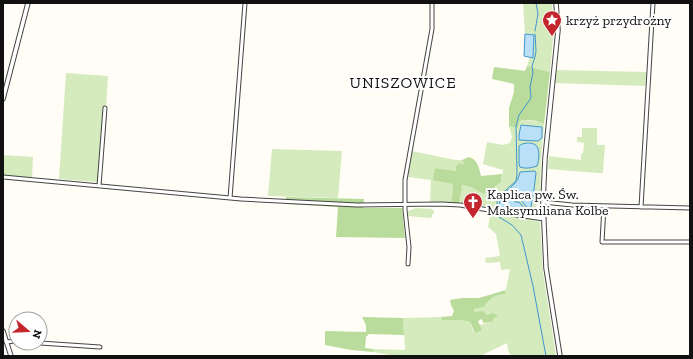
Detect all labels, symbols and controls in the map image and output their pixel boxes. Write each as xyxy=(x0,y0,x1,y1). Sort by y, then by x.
place icon: krzyż przydrożny xyxy=(541,9,563,37)
place label: krzyż przydrożny xyxy=(566,12,672,29)
district label: UNISZOWICE xyxy=(349,73,457,92)
place label: Kaplica pw. Św. Maksymiliana Kolbe xyxy=(487,186,609,219)
church icon: Kaplica pw. Św. Maksymiliana Kolbe xyxy=(462,191,484,219)
north arrow xyxy=(8,311,48,351)
text: N xyxy=(29,328,44,341)

